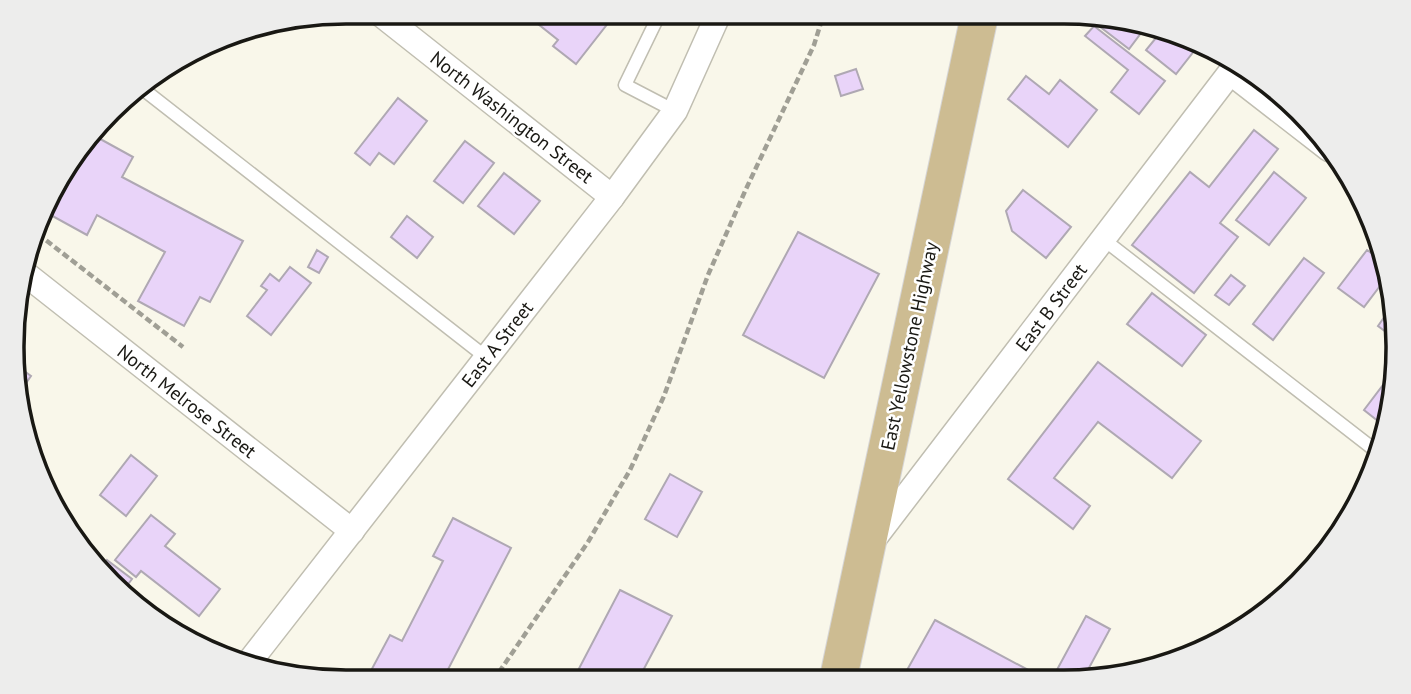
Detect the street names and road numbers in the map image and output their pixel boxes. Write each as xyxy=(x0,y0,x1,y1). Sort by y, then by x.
street label: North Washington Street xyxy=(426,46,599,188)
street label: East Yellowstone Highway xyxy=(875,239,943,452)
street label: East B Street xyxy=(1010,258,1092,356)
street label: East A Street xyxy=(456,296,538,392)
street label: North Melrose Street xyxy=(113,339,262,463)

